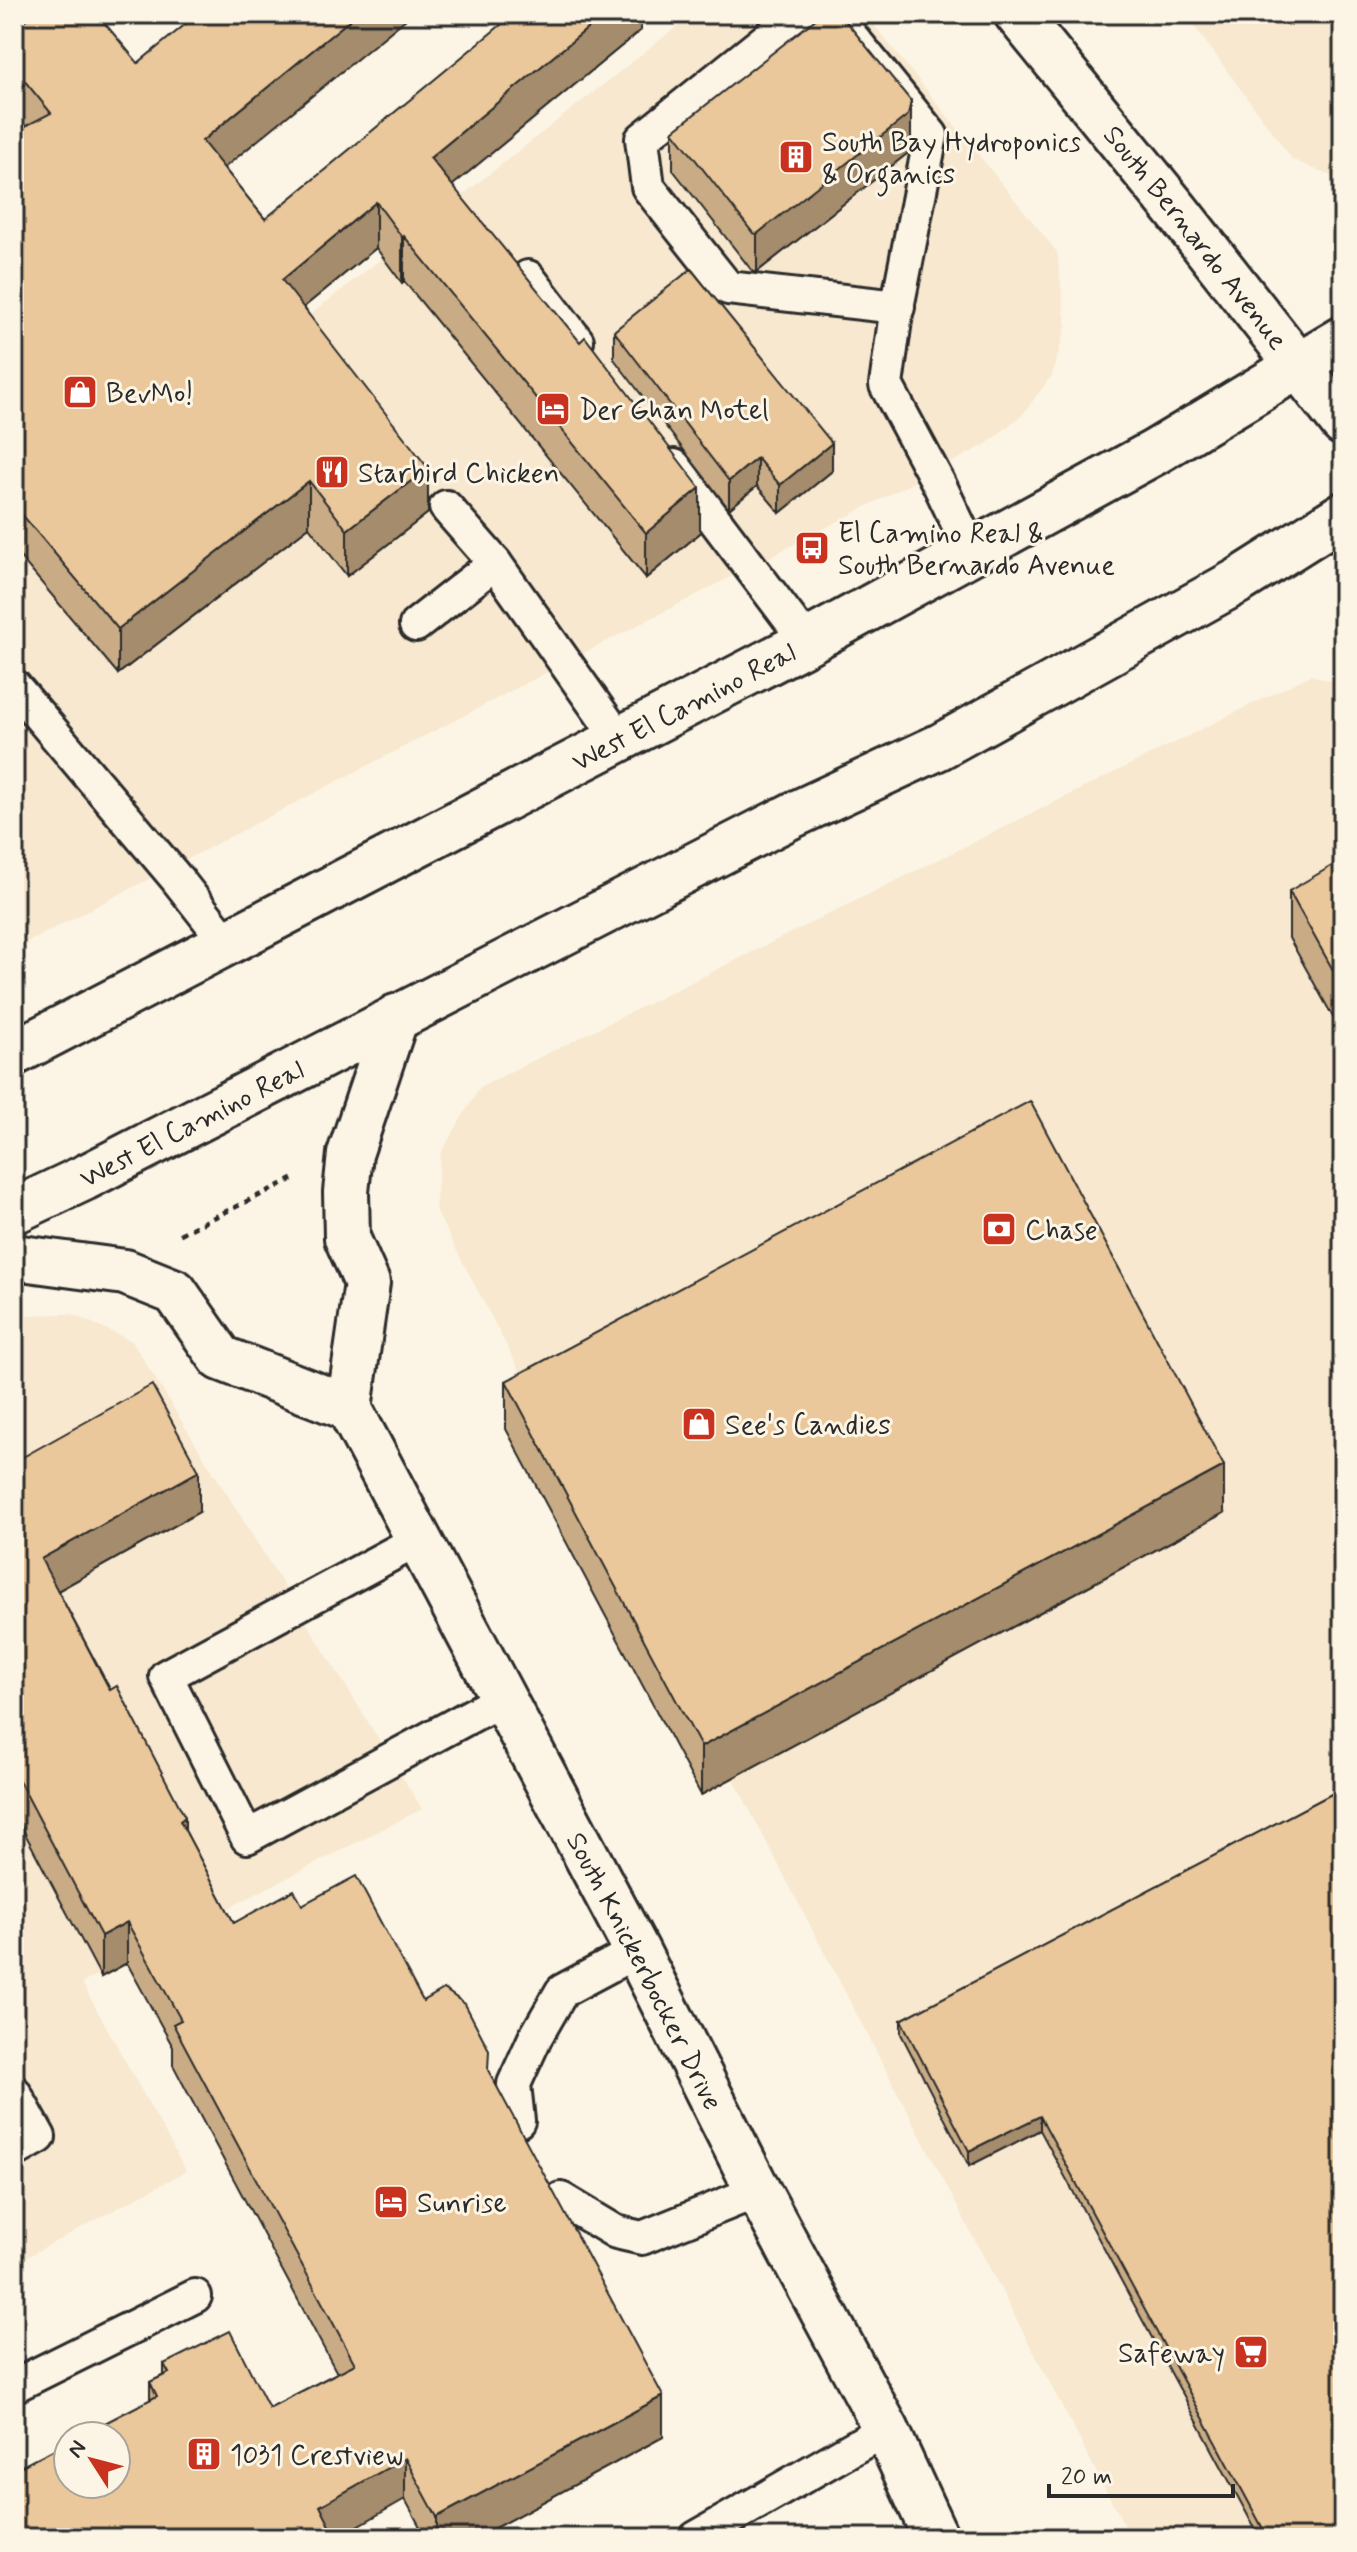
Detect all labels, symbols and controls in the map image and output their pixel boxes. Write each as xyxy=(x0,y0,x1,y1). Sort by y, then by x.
street label: South Bernardo Avenue xyxy=(1094,118,1295,358)
place label: South Bay Hydroponics & Organics xyxy=(822,125,1081,197)
building icon: South Bay Hydroponics & Organics xyxy=(777,138,815,176)
shop icon: BevMo! xyxy=(61,373,99,411)
place label: BevMo! xyxy=(106,376,193,413)
hotel icon: Der Ghan Motel xyxy=(534,390,572,428)
place label: Der Ghan Motel xyxy=(579,393,769,430)
restaurant icon: Starbird Chicken xyxy=(313,453,351,491)
place label: Starbird Chicken xyxy=(358,456,559,493)
place label: El Camino Real & South Bernardo Avenue xyxy=(838,516,1115,585)
bus stop icon: El Camino Real & South Bernardo Avenue xyxy=(793,529,831,567)
street label: West El Camino Real xyxy=(566,635,803,782)
street label: West El Camino Real xyxy=(74,1052,311,1198)
bank icon: Chase xyxy=(980,1210,1018,1248)
place label: Chase xyxy=(1025,1213,1098,1250)
shop icon: See's Candies xyxy=(680,1405,718,1443)
place label: See's Candies xyxy=(725,1408,891,1445)
street label: South Knickerbocker Drive xyxy=(556,1826,730,2117)
hotel icon: Sunrise xyxy=(372,2183,410,2221)
place label: Sunrise xyxy=(417,2186,507,2223)
supermarket icon: Safeway xyxy=(1232,2333,1270,2371)
place label: Safeway xyxy=(1118,2336,1225,2373)
north arrow xyxy=(52,2420,132,2500)
text: N xyxy=(62,2435,93,2464)
building icon: 1031 Crestview xyxy=(185,2435,223,2473)
place label: 1031 Crestview xyxy=(230,2438,403,2475)
scale bar xyxy=(1049,2448,1233,2498)
text: 20 m xyxy=(1061,2462,1112,2493)

